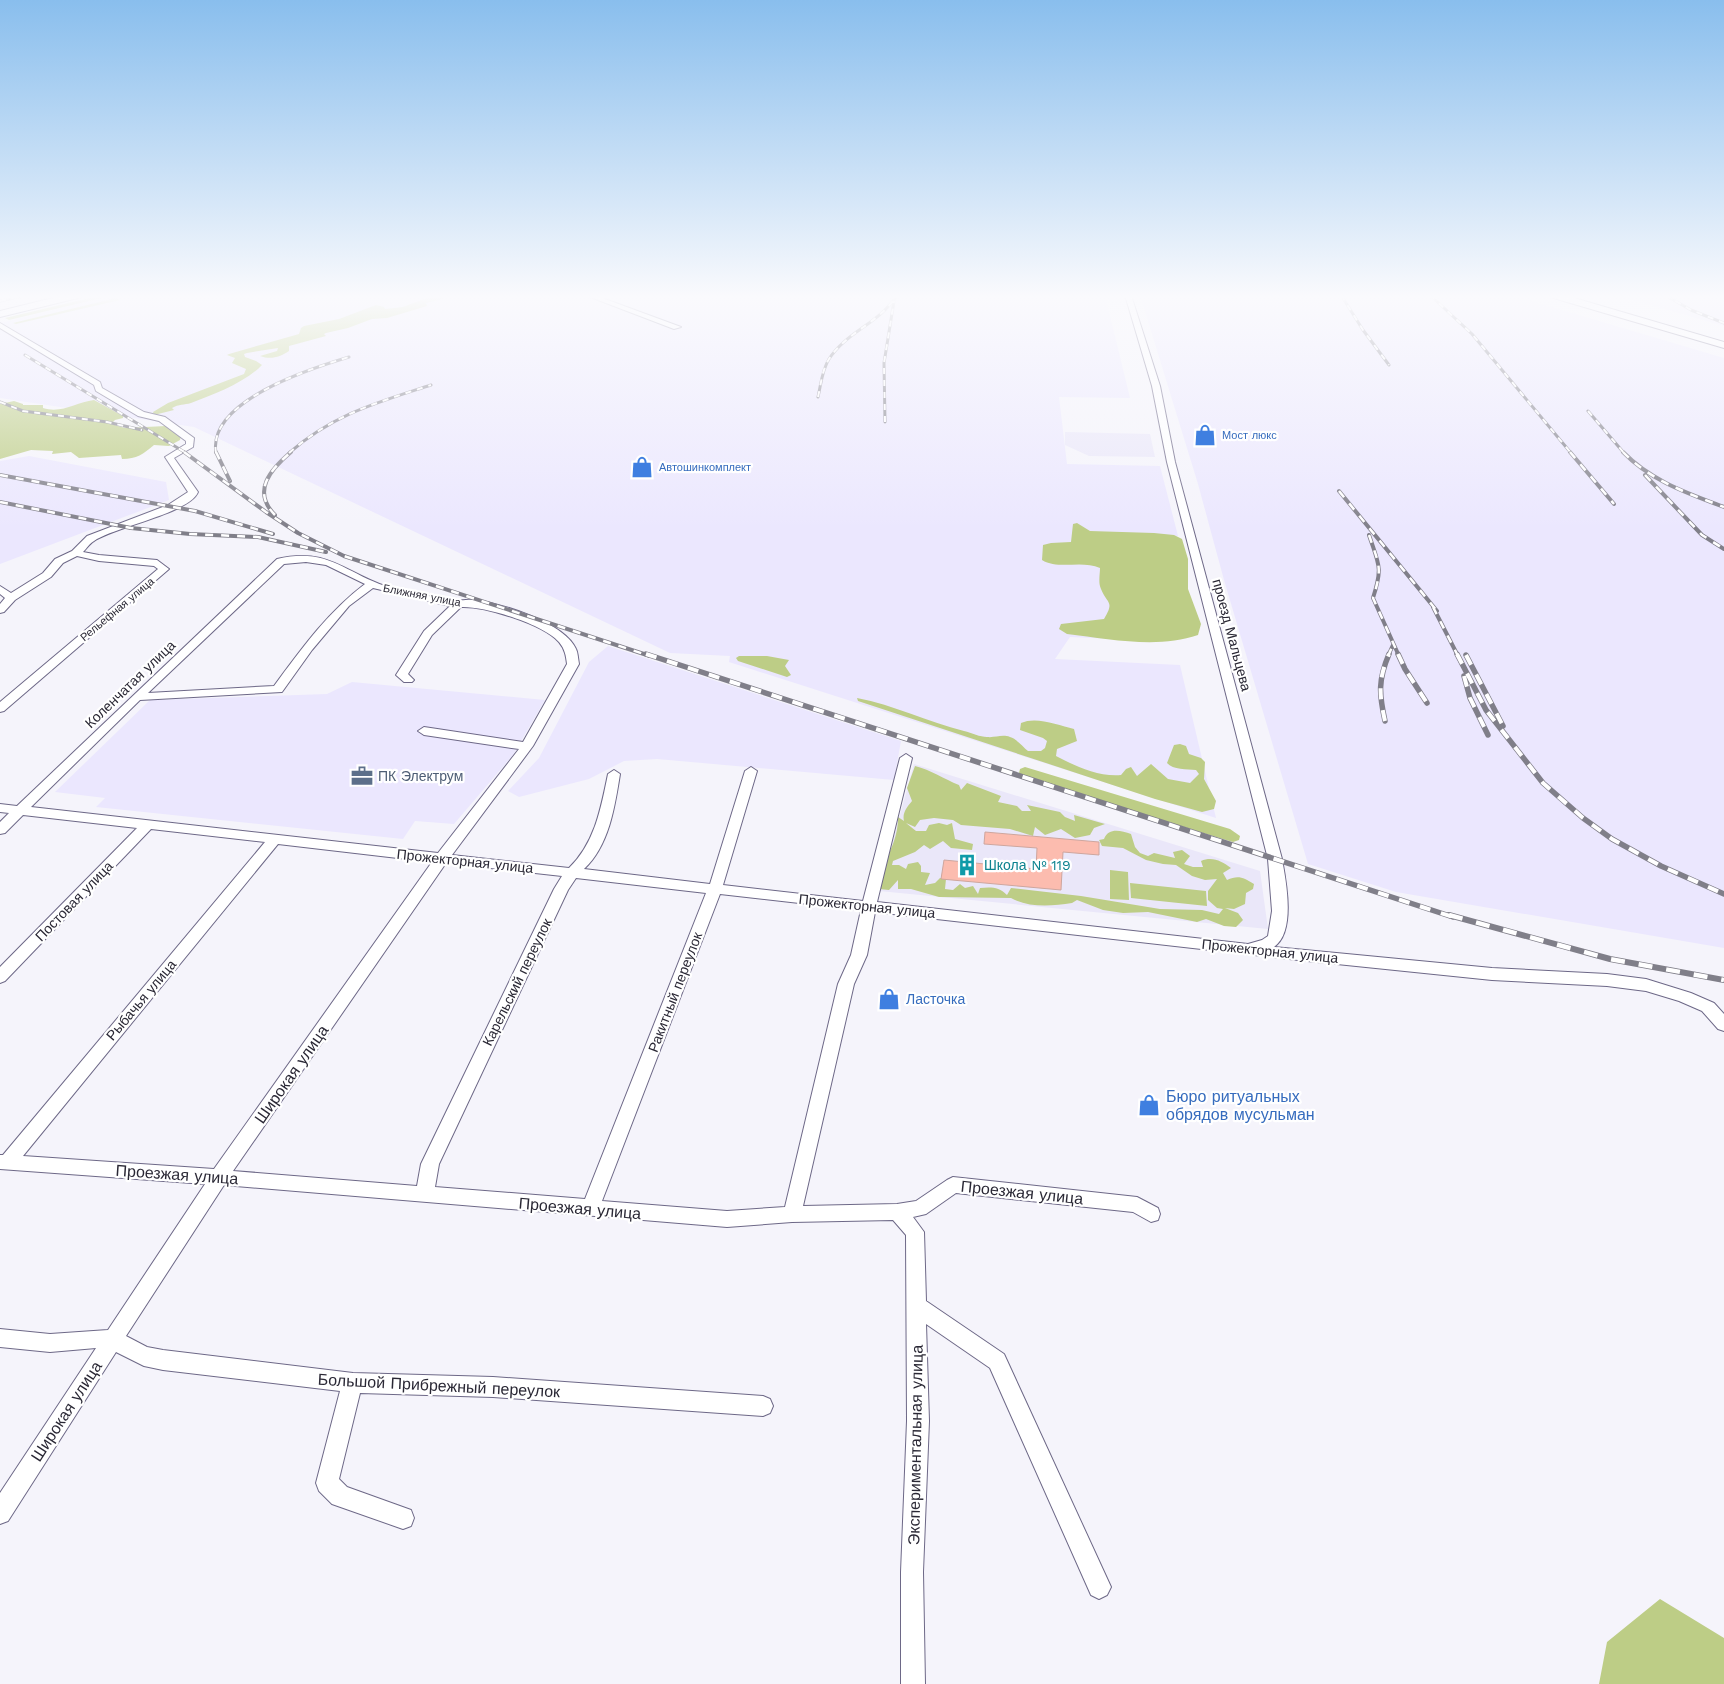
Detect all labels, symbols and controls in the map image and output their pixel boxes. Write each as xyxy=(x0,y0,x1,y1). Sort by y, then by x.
shop icon: Мост люкс xyxy=(1192,422,1218,448)
place label: Мост люкс xyxy=(1222,429,1277,442)
shop icon: Автошинкомплект xyxy=(629,454,655,480)
place label: Автошинкомплект xyxy=(659,461,751,474)
street label: Рельефная улица xyxy=(78,574,157,644)
street label: проезд Мальцева xyxy=(1209,577,1255,693)
street label: Ближняя улица xyxy=(382,582,463,610)
street label: Коленчатая улица xyxy=(82,637,178,731)
office icon: ПК Электрум xyxy=(349,763,375,789)
place label: ПК Электрум xyxy=(378,768,463,784)
street label: Прожекторная улица xyxy=(396,846,534,876)
building icon: Школа № 119 xyxy=(954,852,980,878)
place label: Школа № 119 xyxy=(984,857,1071,873)
street label: Постовая улица xyxy=(32,858,116,944)
street label: Прожекторная улица xyxy=(798,891,936,921)
street label: Карельский переулок xyxy=(479,915,555,1048)
street label: Ракитный переулок xyxy=(645,929,706,1054)
street label: Прожекторная улица xyxy=(1201,936,1339,966)
street label: Рыбачья улица xyxy=(103,956,179,1043)
shop icon: Ласточка xyxy=(876,986,902,1012)
place label: Ласточка xyxy=(906,991,965,1007)
street label: Широкая улица xyxy=(250,1021,332,1127)
place label: Бюро ритуальных обрядов мусульман xyxy=(1166,1087,1315,1124)
shop icon: Бюро ритуальных обрядов мусульман xyxy=(1136,1092,1162,1118)
street label: Проезжая улица xyxy=(115,1161,239,1188)
street label: Проезжая улица xyxy=(960,1177,1084,1208)
street label: Проезжая улица xyxy=(518,1194,642,1223)
street label: Экспериментальная улица xyxy=(904,1345,927,1545)
street label: Широкая улица xyxy=(27,1357,106,1465)
street label: Большой Прибрежный переулок xyxy=(317,1370,562,1401)

